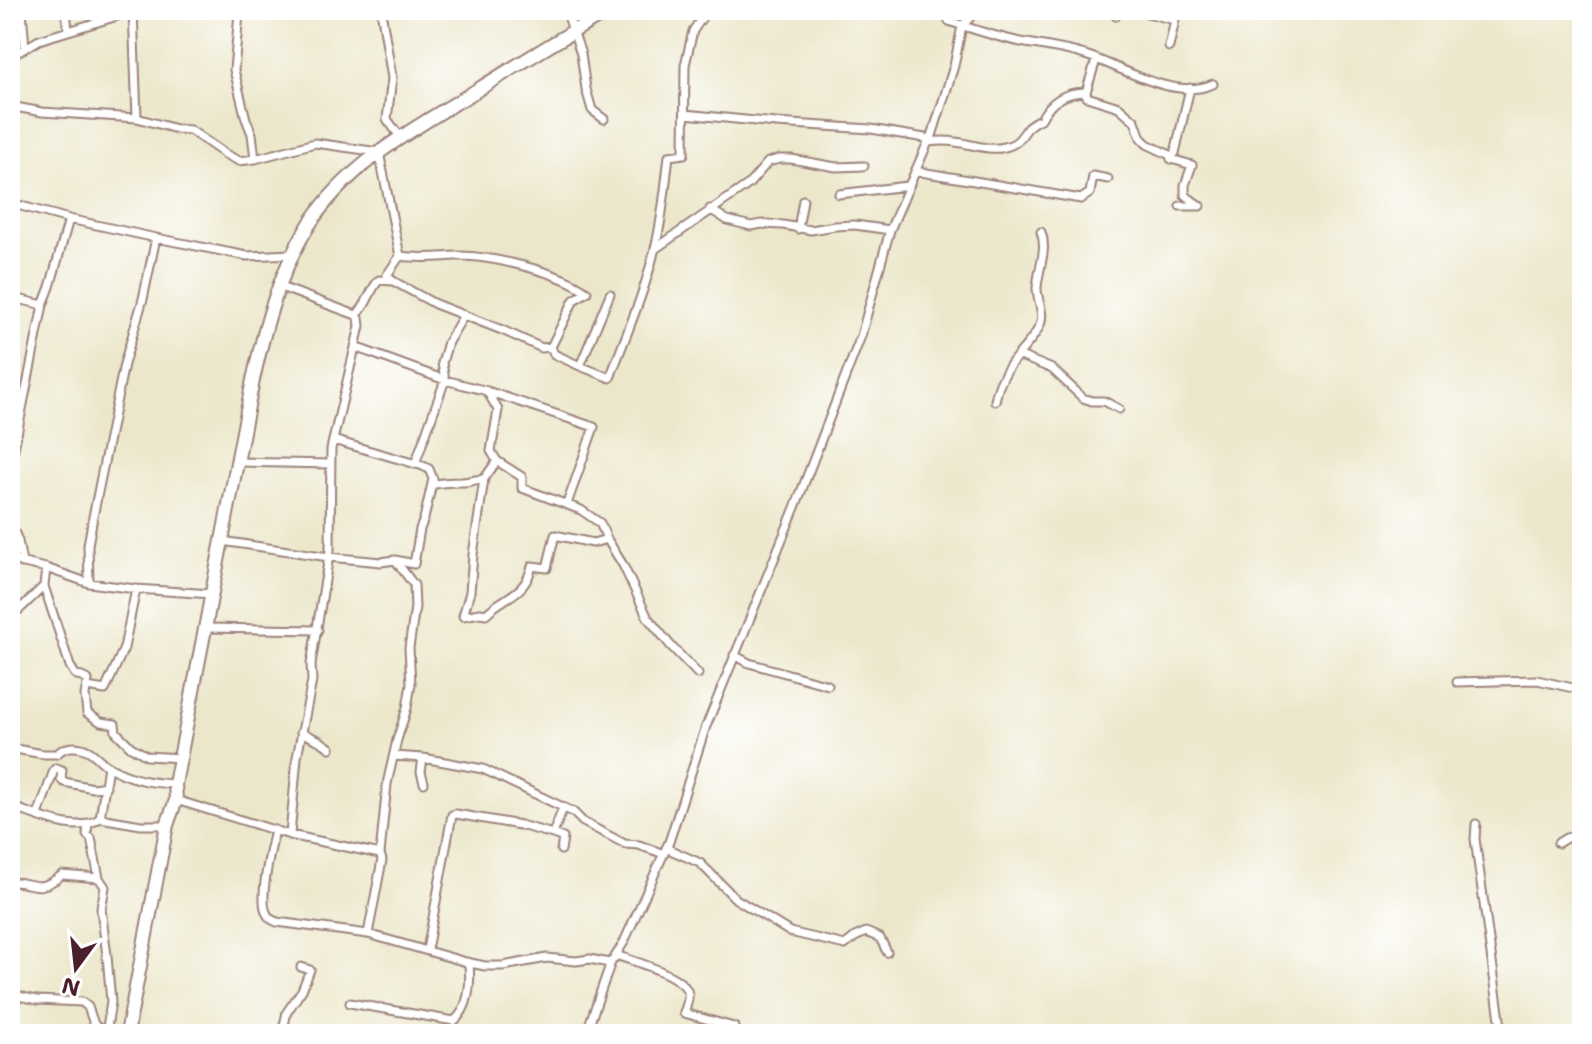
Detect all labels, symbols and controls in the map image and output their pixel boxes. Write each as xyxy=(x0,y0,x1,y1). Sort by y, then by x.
north arrow xyxy=(36,928,116,1008)
text: N xyxy=(59,971,83,1003)

